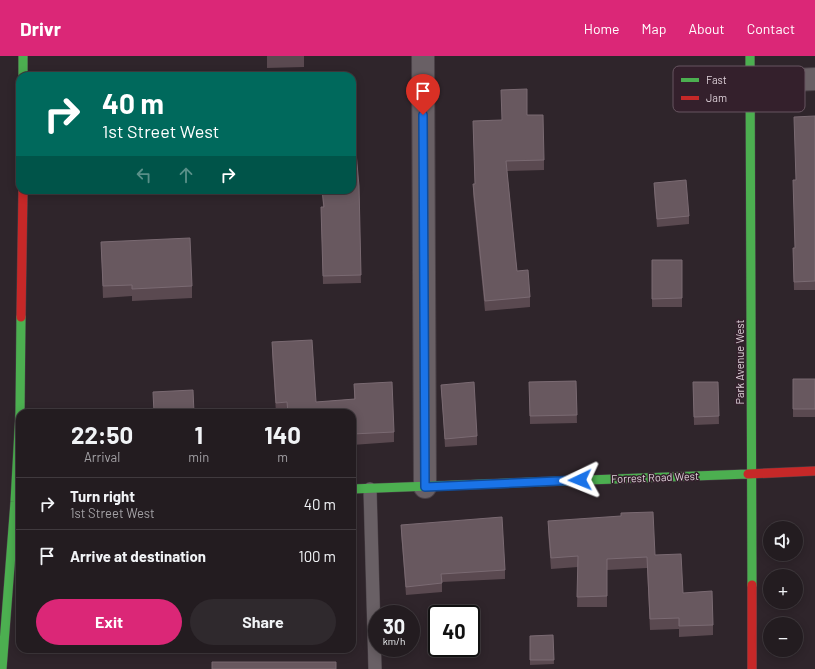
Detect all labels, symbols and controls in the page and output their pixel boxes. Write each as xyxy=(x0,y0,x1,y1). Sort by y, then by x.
text: Drivr xyxy=(20,17,61,40)
text: Home xyxy=(584,20,620,37)
text: Map xyxy=(642,20,666,37)
text: About xyxy=(688,20,725,37)
text: Contact xyxy=(747,20,795,37)
legend xyxy=(673,66,805,112)
text: Fast xyxy=(706,73,727,86)
pin xyxy=(406,74,440,115)
icon: arrive xyxy=(412,80,434,102)
text: 40 m xyxy=(102,86,164,120)
icon: right xyxy=(36,88,88,140)
text: Jam xyxy=(706,91,727,104)
text: 1st Street West xyxy=(102,120,219,142)
icon: left xyxy=(133,164,155,186)
icon: ahead xyxy=(175,164,197,186)
icon: right xyxy=(217,164,239,186)
street label: Park Avenue West xyxy=(733,319,746,405)
text: 22:50 xyxy=(71,420,133,449)
text: 1 xyxy=(194,420,203,449)
text: 140 xyxy=(264,420,301,449)
text: Arrival xyxy=(84,449,120,465)
text: min xyxy=(188,449,209,465)
text: m xyxy=(277,449,288,465)
position arrow xyxy=(559,459,601,501)
street label: Forrest Road West xyxy=(611,469,699,485)
text: Turn right xyxy=(70,487,135,505)
icon: right xyxy=(36,493,58,515)
text: 40 m xyxy=(304,495,336,513)
text: 1st Street West xyxy=(70,505,155,521)
map controls xyxy=(763,521,803,657)
button: sound xyxy=(763,521,803,561)
icon: arrive xyxy=(36,545,58,567)
text: Arrive at destination xyxy=(70,547,206,565)
text: 100 m xyxy=(298,547,336,565)
button: + xyxy=(763,569,803,609)
button: Exit xyxy=(36,599,182,645)
button: Share xyxy=(190,599,336,645)
speed limit sign: 40 xyxy=(428,605,480,657)
text: 30 xyxy=(383,614,405,638)
button: − xyxy=(763,617,803,657)
text: km/h xyxy=(383,635,405,647)

